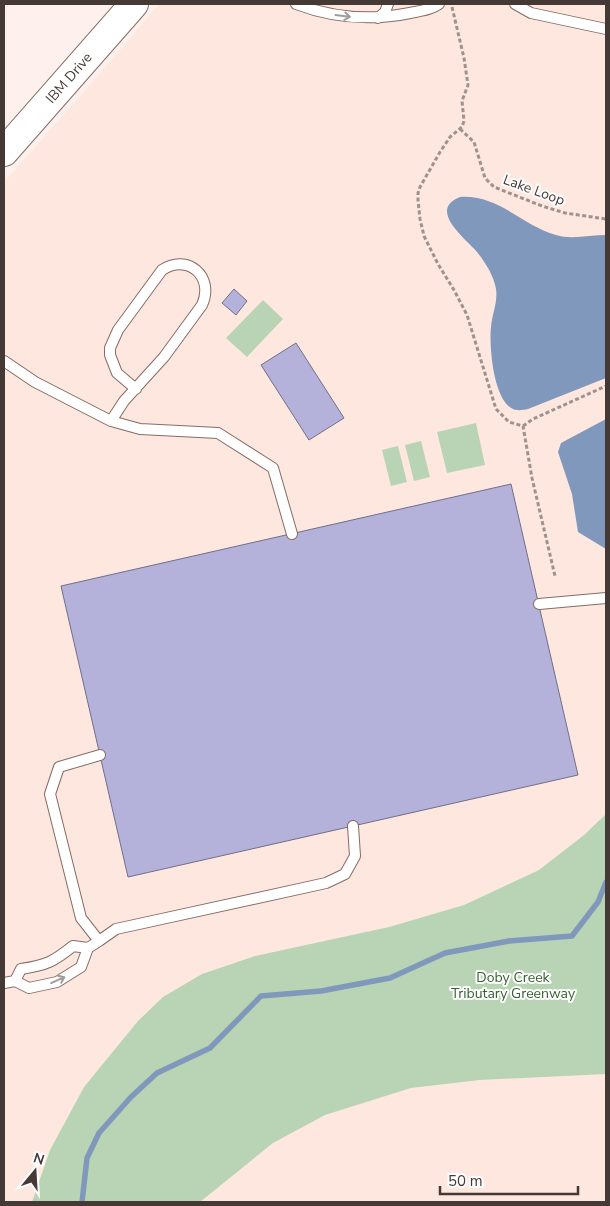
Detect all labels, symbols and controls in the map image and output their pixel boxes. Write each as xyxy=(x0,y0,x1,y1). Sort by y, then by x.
one-way arrow xyxy=(334,11,350,21)
street label: IBM Drive xyxy=(42,48,96,108)
street label: Lake Loop xyxy=(501,170,567,210)
park label: Doby Creek Tributary Greenway xyxy=(451,968,576,1003)
one-way arrow xyxy=(50,974,65,984)
north arrow xyxy=(10,1146,60,1196)
text: N xyxy=(31,1148,47,1170)
scale bar xyxy=(440,1164,578,1196)
text: 50 m xyxy=(448,1171,483,1191)

